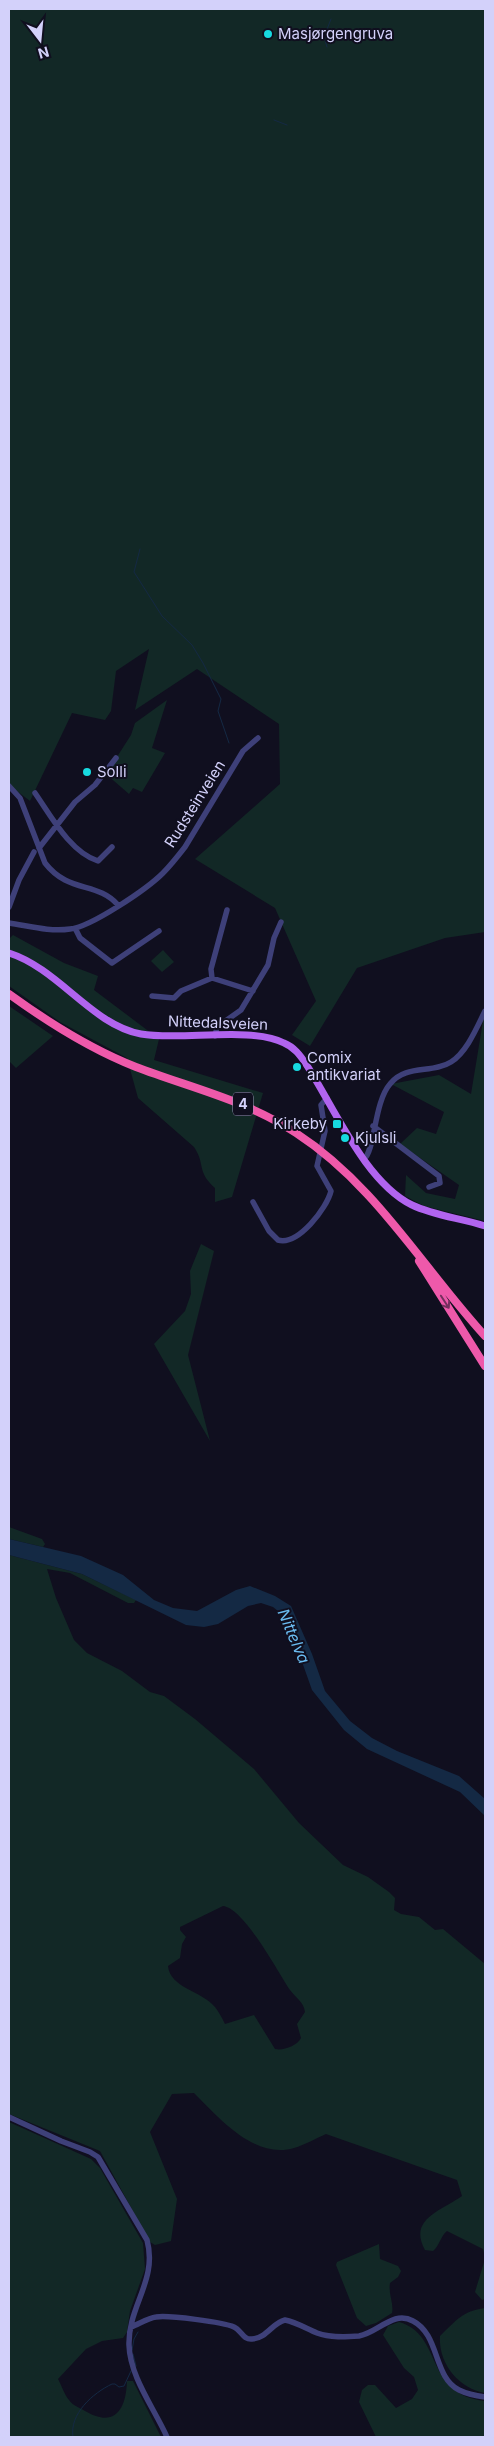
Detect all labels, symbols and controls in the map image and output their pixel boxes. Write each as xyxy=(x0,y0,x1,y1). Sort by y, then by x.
north arrow xyxy=(15,15,65,65)
place label: Masjørgengruva xyxy=(278,24,393,43)
marker: Masjørgengruva xyxy=(262,28,274,40)
text: N xyxy=(36,43,51,63)
street label: Rudsteinveien xyxy=(160,756,229,851)
place label: Solli xyxy=(97,762,127,781)
marker: Solli xyxy=(81,766,93,778)
street label: Nittedalsveien xyxy=(168,1011,268,1034)
place label: Comix antikvariat xyxy=(307,1048,381,1084)
marker: Comix antikvariat xyxy=(291,1061,303,1073)
road number: 4 xyxy=(233,1092,253,1116)
place label: Kirkeby xyxy=(273,1114,328,1133)
marker: Kirkeby xyxy=(331,1118,343,1130)
place label: Kjulsli xyxy=(355,1128,396,1147)
marker: Kjulsli xyxy=(339,1132,351,1144)
one-way arrow xyxy=(440,1295,450,1309)
water label: Nittelva xyxy=(274,1606,315,1667)

